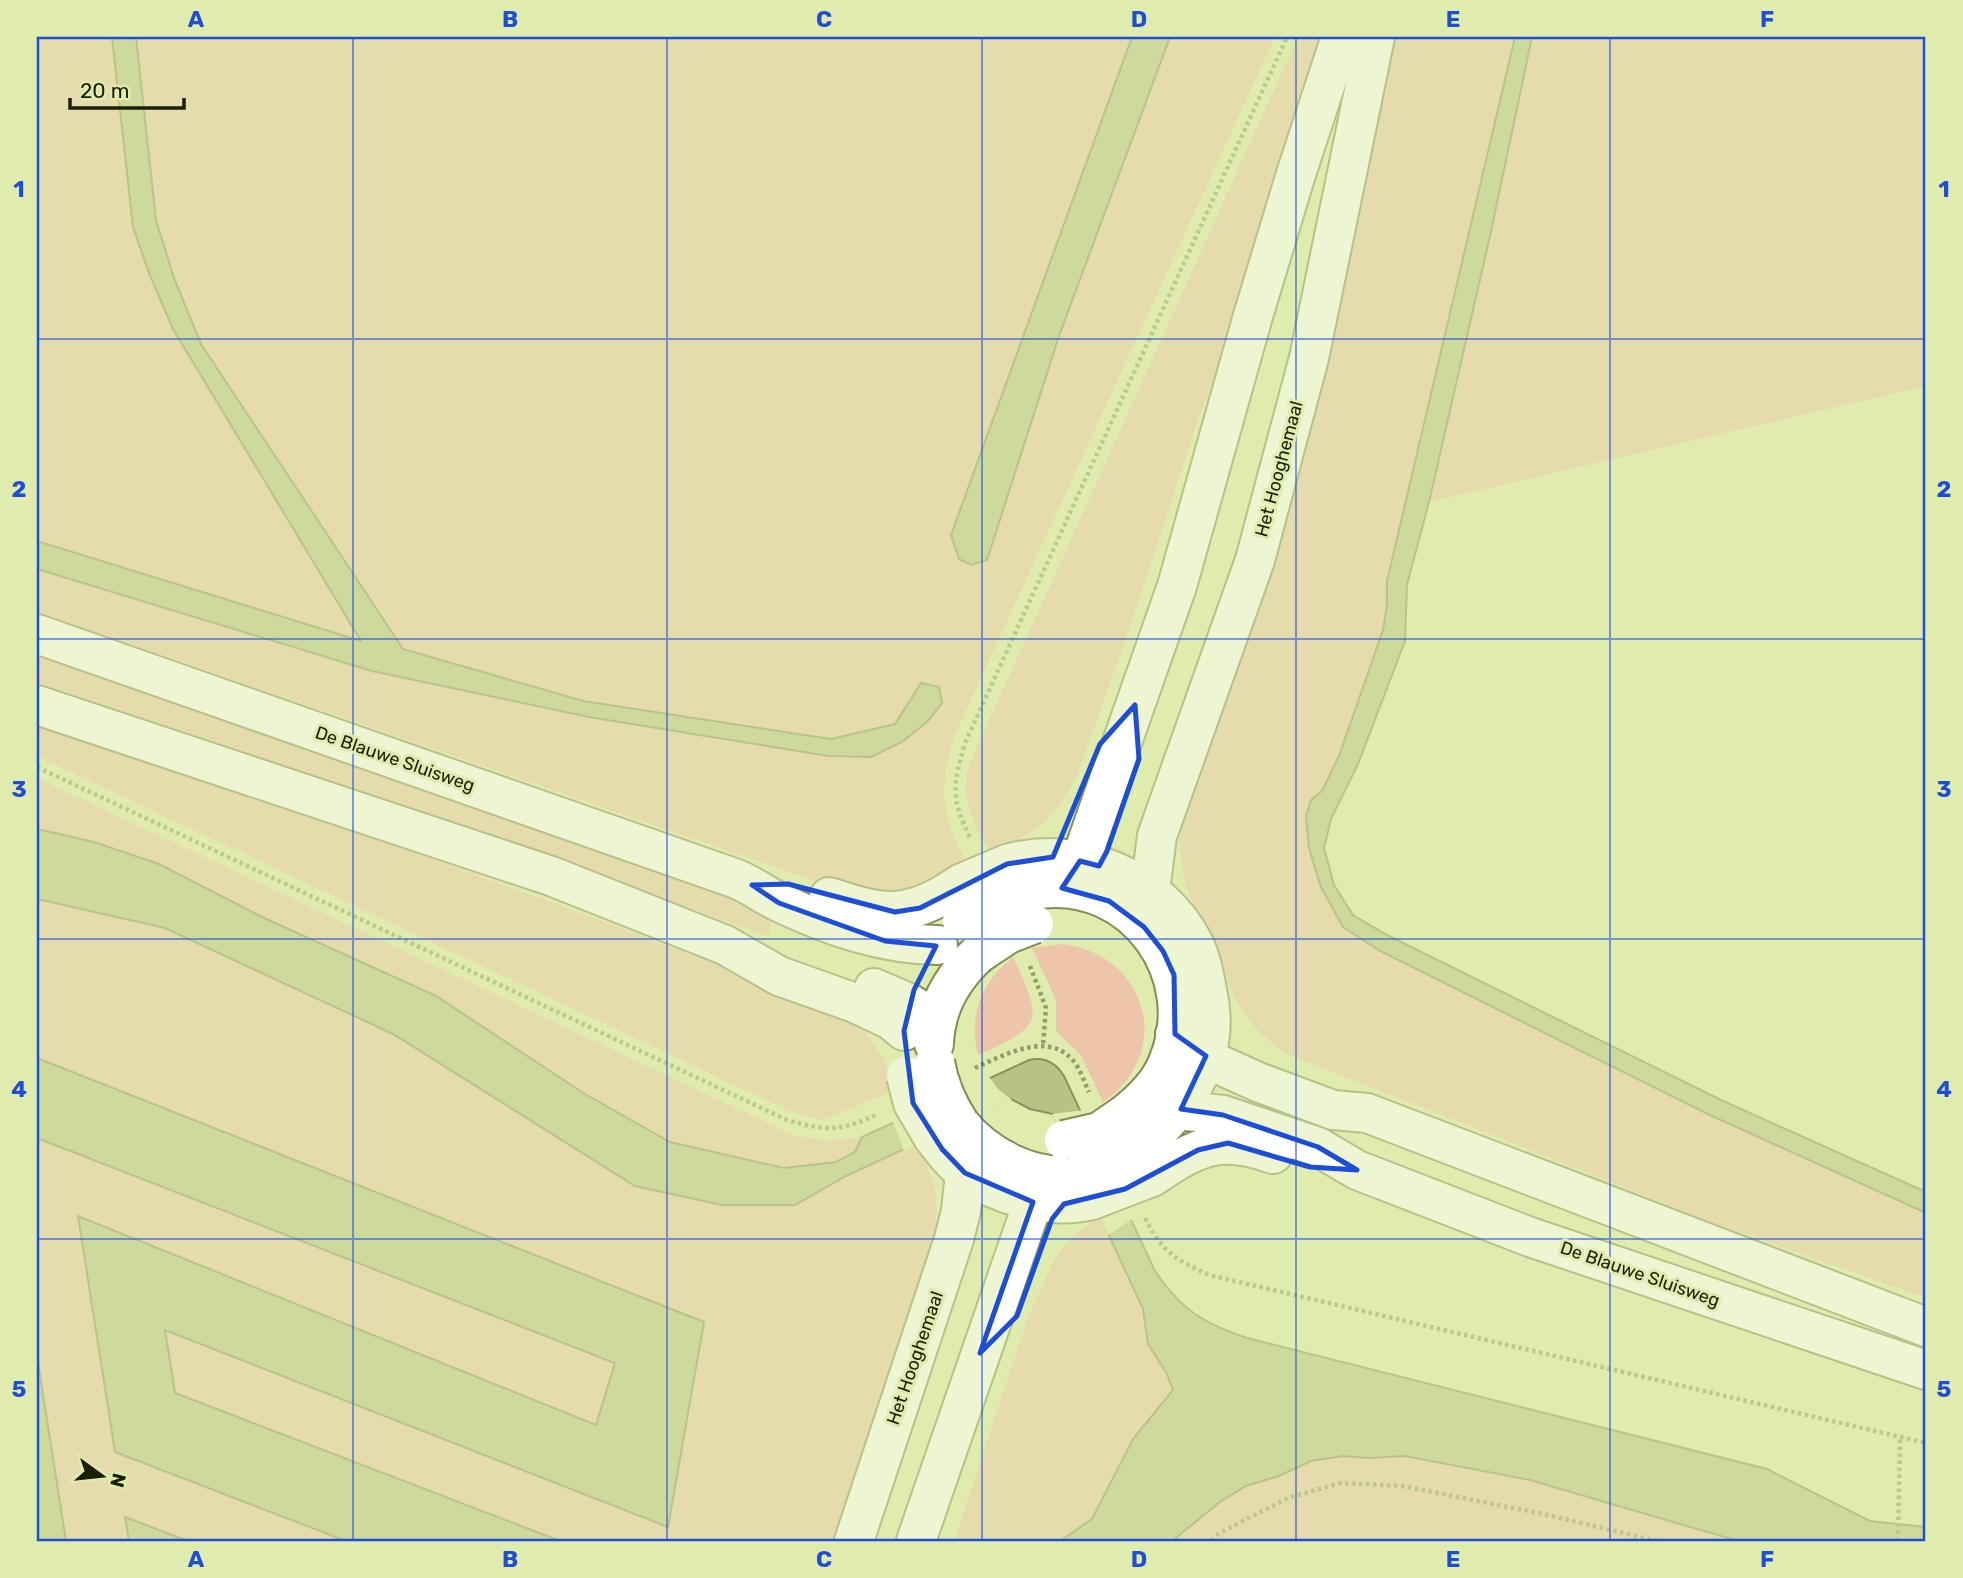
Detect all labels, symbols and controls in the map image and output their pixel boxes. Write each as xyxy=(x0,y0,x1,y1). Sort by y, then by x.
text: A xyxy=(188,5,205,33)
text: B xyxy=(502,5,518,33)
text: C xyxy=(816,5,832,33)
text: D xyxy=(1131,5,1147,33)
text: E xyxy=(1446,5,1460,33)
text: F xyxy=(1760,5,1774,33)
scale bar xyxy=(70,66,184,110)
text: 20 m xyxy=(80,78,129,103)
text: 1 xyxy=(13,175,25,203)
text: 1 xyxy=(1938,175,1950,203)
street label: Het Hooghemaal xyxy=(1250,399,1308,539)
text: 2 xyxy=(12,475,26,503)
text: 2 xyxy=(1937,475,1951,503)
street label: De Blauwe Sluisweg xyxy=(312,721,478,797)
text: 3 xyxy=(11,775,27,803)
text: 3 xyxy=(1936,775,1952,803)
text: 4 xyxy=(11,1075,27,1103)
text: 4 xyxy=(1936,1075,1952,1103)
street label: De Blauwe Sluisweg xyxy=(1557,1236,1723,1312)
street label: Het Hooghemaal xyxy=(882,1288,948,1428)
text: 5 xyxy=(12,1375,27,1403)
text: 5 xyxy=(1937,1375,1952,1403)
north arrow xyxy=(66,1442,136,1512)
text: N xyxy=(105,1471,131,1490)
text: A xyxy=(188,1545,205,1573)
text: B xyxy=(502,1545,518,1573)
text: C xyxy=(816,1545,832,1573)
text: D xyxy=(1131,1545,1147,1573)
text: E xyxy=(1446,1545,1460,1573)
text: F xyxy=(1760,1545,1774,1573)

